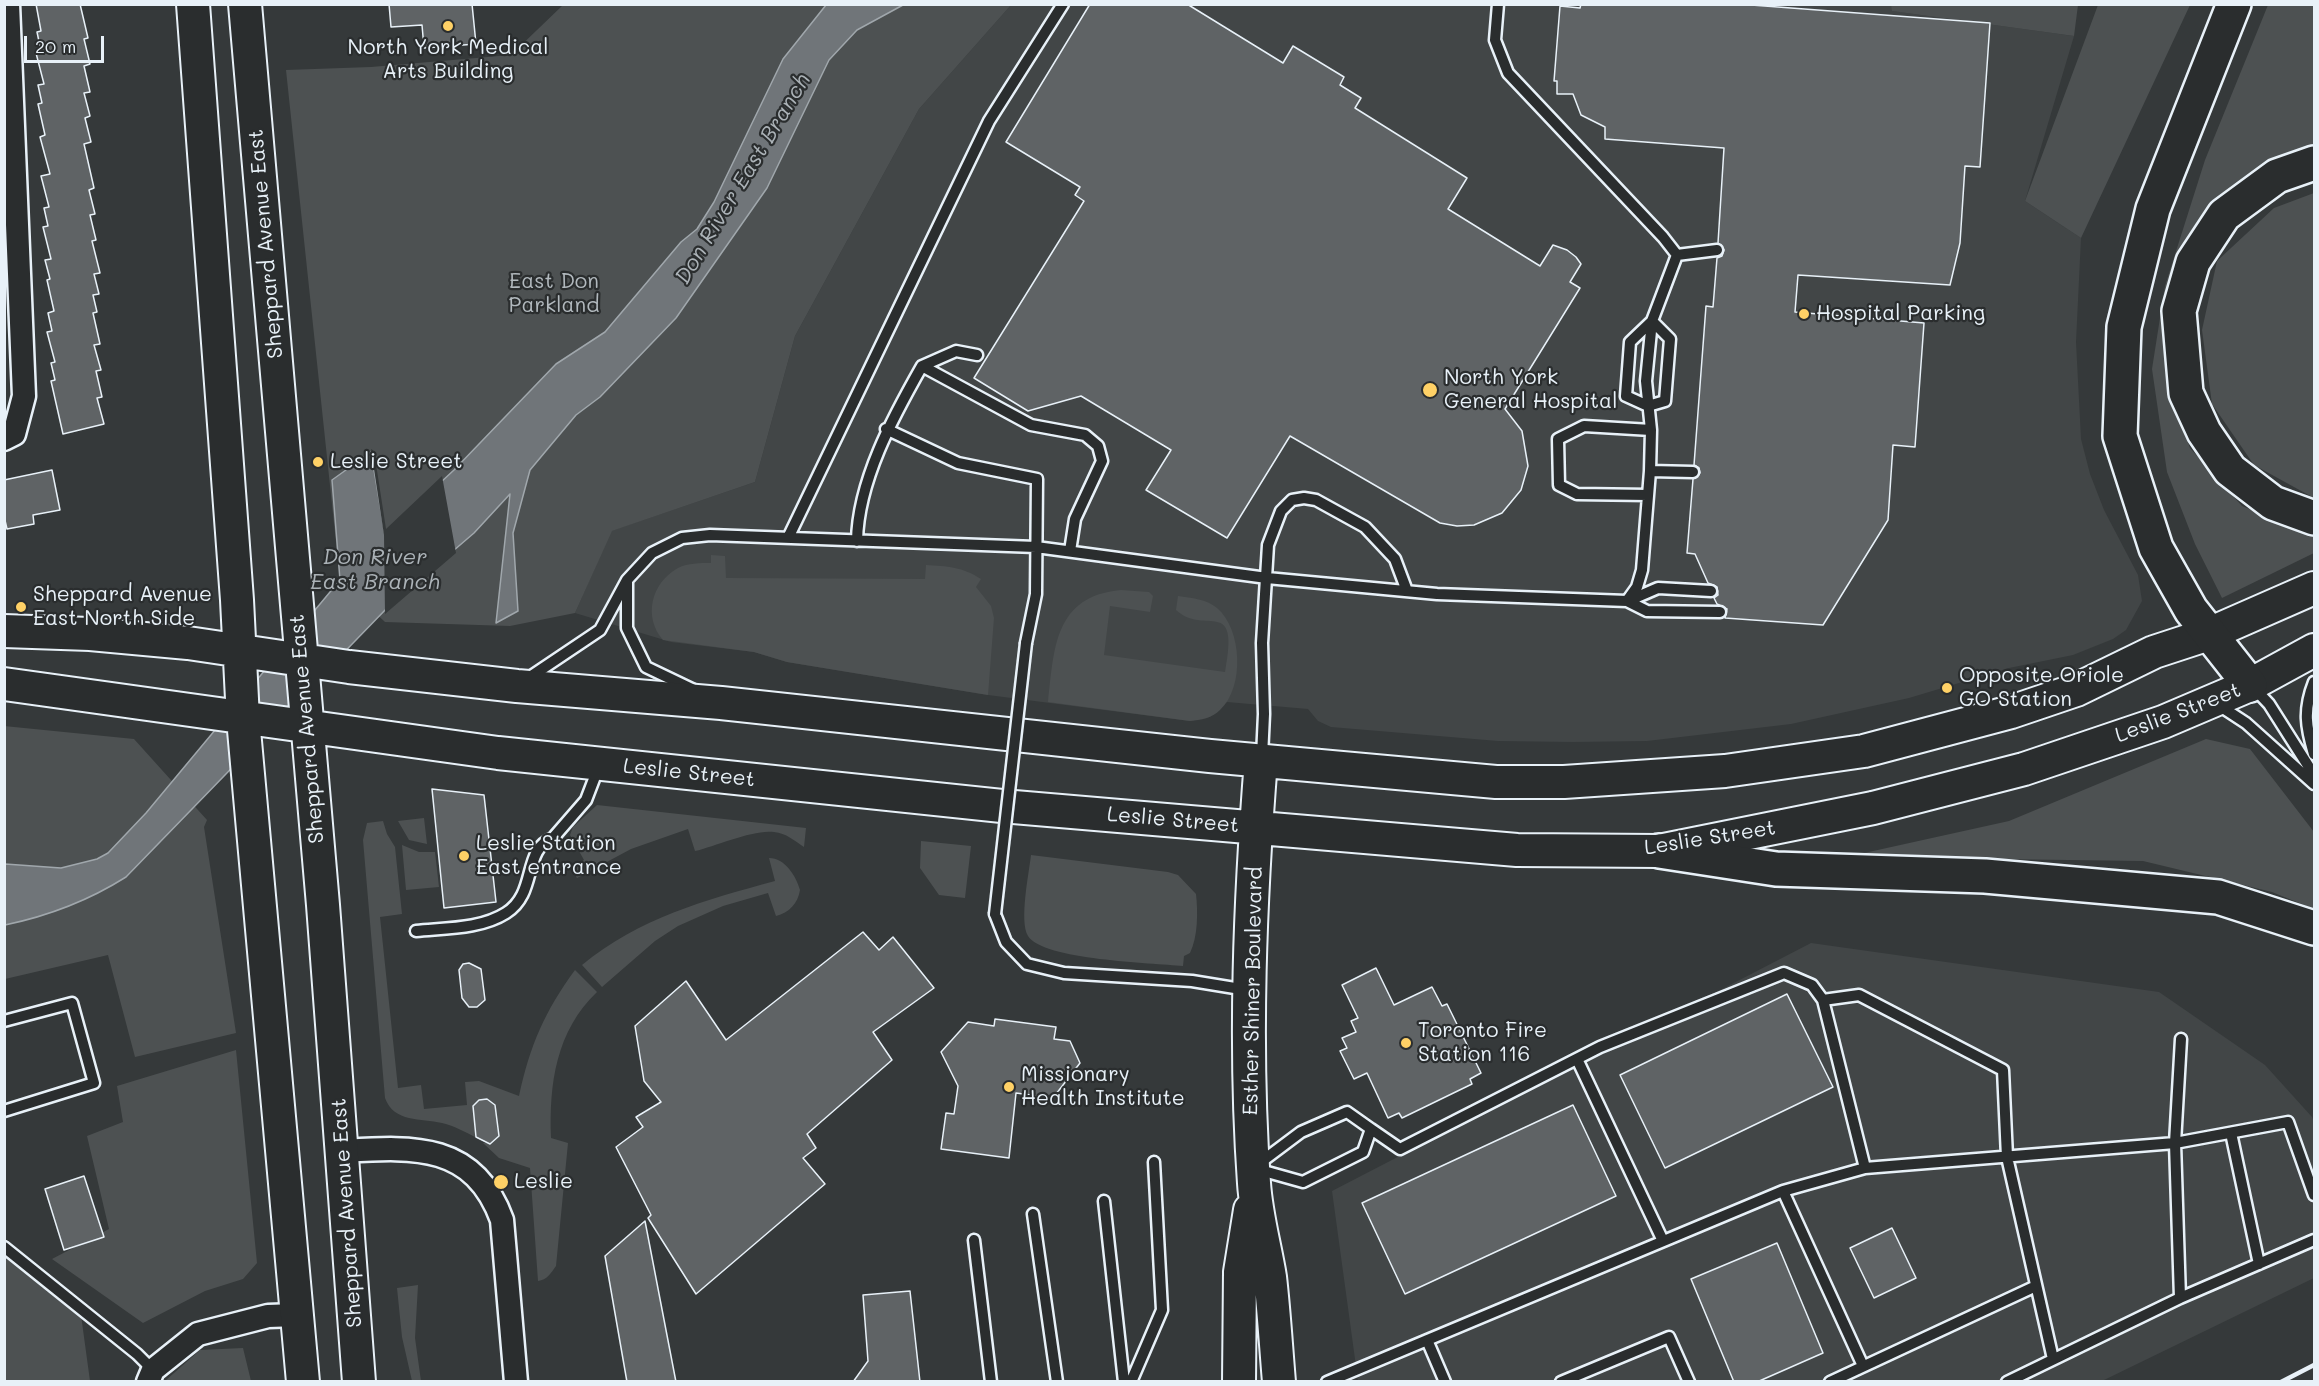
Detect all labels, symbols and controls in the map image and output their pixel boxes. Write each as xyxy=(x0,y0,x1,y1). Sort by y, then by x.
marker: North York Medical Arts Building xyxy=(441,19,455,33)
scale bar xyxy=(27,24,106,62)
text: 20 m xyxy=(35,34,76,58)
place label: North York Medical Arts Building xyxy=(347,35,549,85)
water label: Don River East Branch xyxy=(670,69,816,289)
street label: Sheppard Avenue East xyxy=(243,128,289,360)
park label: East Don Parkland xyxy=(509,269,599,319)
place label: Hospital Parking xyxy=(1816,301,1985,327)
marker: Hospital Parking xyxy=(1797,307,1811,321)
place label: North York General Hospital xyxy=(1444,365,1617,415)
marker: North York General Hospital xyxy=(1421,381,1439,399)
place label: Leslie Street xyxy=(330,449,463,475)
marker: Leslie Street xyxy=(311,455,325,469)
water label: Don River East Branch xyxy=(310,544,440,596)
place label: Sheppard Avenue East North Side xyxy=(33,582,212,632)
marker: Sheppard Avenue East North Side xyxy=(14,600,28,614)
street label: Sheppard Avenue East xyxy=(284,613,330,845)
place label: Opposite Oriole GO Station xyxy=(1959,663,2124,713)
street label: Leslie Street xyxy=(2112,677,2244,749)
marker: Opposite Oriole GO Station xyxy=(1940,681,1954,695)
street label: Leslie Street xyxy=(622,754,756,792)
street label: Leslie Street xyxy=(1106,802,1240,838)
street label: Leslie Street xyxy=(1643,815,1777,861)
place label: Leslie Station East entrance xyxy=(476,831,622,881)
marker: Leslie Station East entrance xyxy=(457,849,471,863)
street label: Esther Shiner Boulevard xyxy=(1238,866,1268,1116)
place label: Toronto Fire Station 116 xyxy=(1418,1018,1547,1068)
marker: Toronto Fire Station 116 xyxy=(1399,1036,1413,1050)
place label: Missionary Health Institute xyxy=(1021,1062,1185,1112)
marker: Missionary Health Institute xyxy=(1002,1080,1016,1094)
street label: Sheppard Avenue East xyxy=(326,1097,368,1329)
place label: Leslie xyxy=(514,1169,573,1195)
marker: Leslie xyxy=(492,1173,510,1191)

